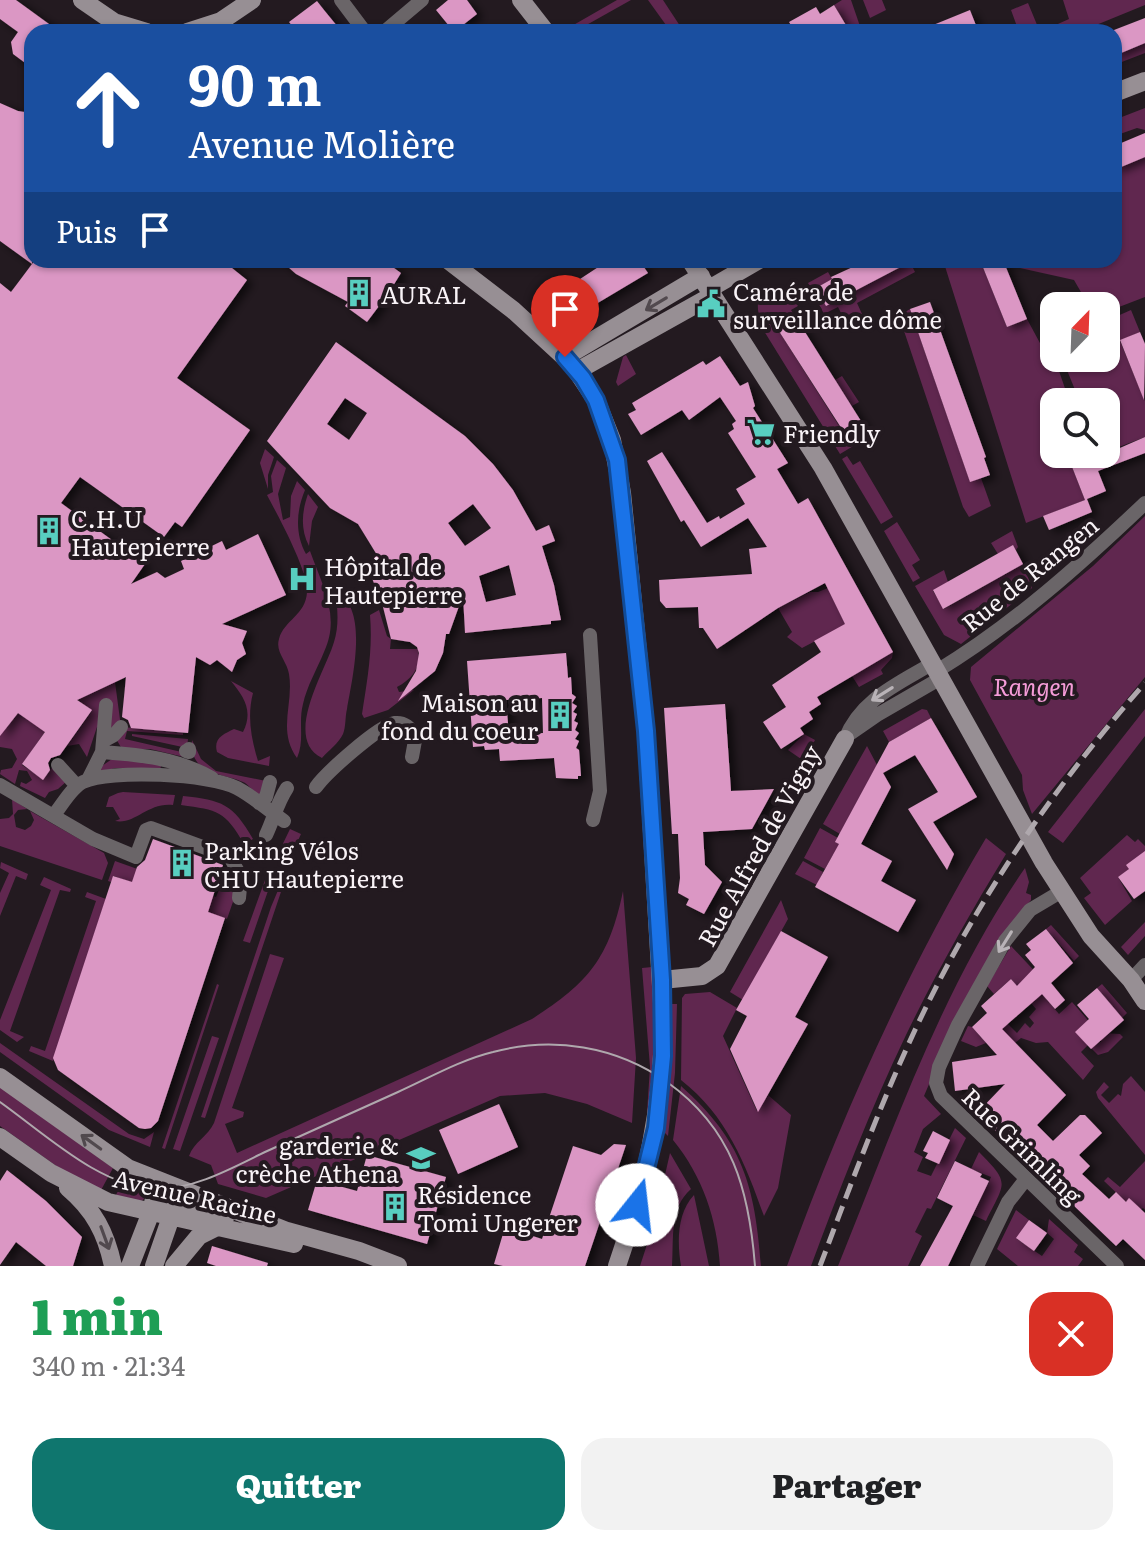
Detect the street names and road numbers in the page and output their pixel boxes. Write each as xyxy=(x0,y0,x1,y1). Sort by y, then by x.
street label: Rue de Rangen xyxy=(953,507,1105,639)
street label: Rue Alfred de Vigny xyxy=(688,738,828,952)
street label: Rue Grimling xyxy=(955,1079,1091,1212)
street label: Avenue Racine xyxy=(110,1159,280,1231)

